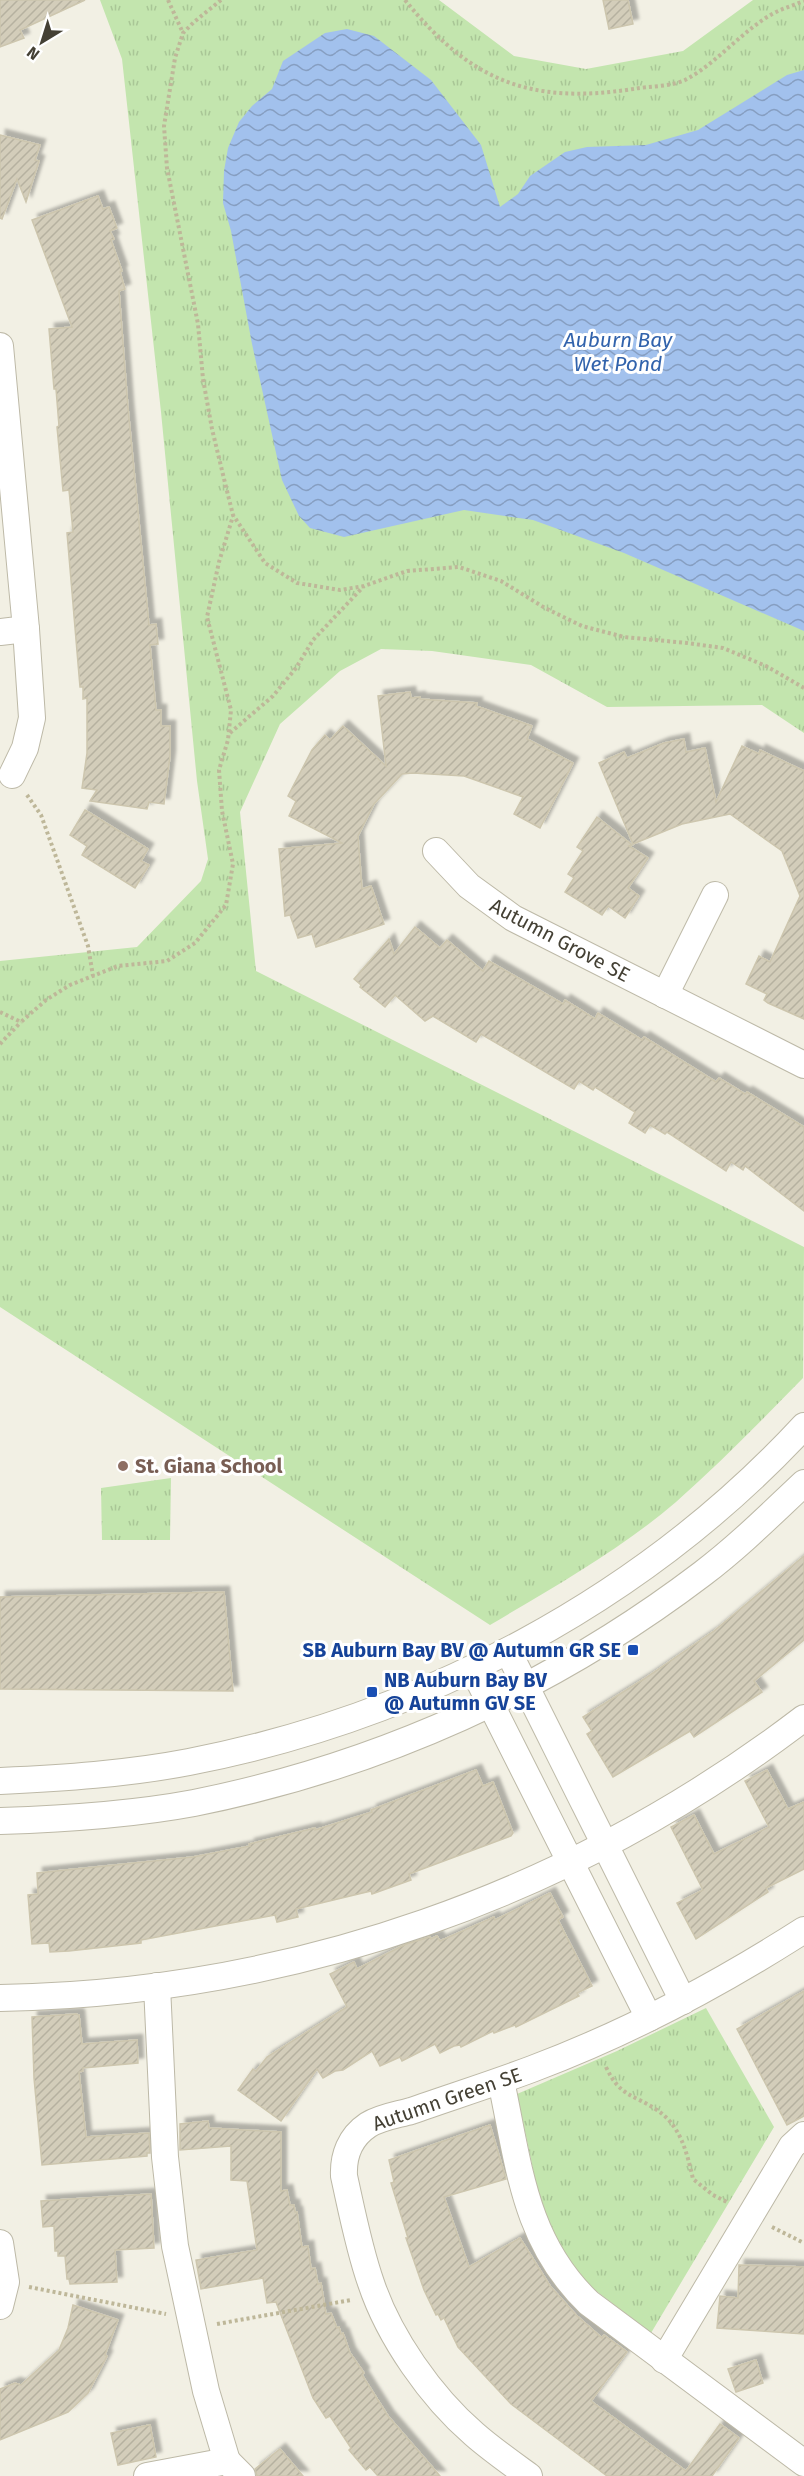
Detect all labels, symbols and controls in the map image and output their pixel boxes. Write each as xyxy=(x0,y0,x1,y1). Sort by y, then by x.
north arrow xyxy=(12,12,72,72)
text: N xyxy=(23,43,43,64)
water label: Auburn Bay Wet Pond xyxy=(563,327,673,377)
street label: Autumn Grove SE xyxy=(486,893,634,987)
place label: St. Giana School xyxy=(135,1454,283,1478)
marker: St. Giana School xyxy=(116,1459,130,1473)
place label: SB Auburn Bay BV @ Autumn GR SE xyxy=(303,1638,621,1662)
marker: SB Auburn Bay BV @ Autumn GR SE xyxy=(626,1643,640,1657)
place label: NB Auburn Bay BV @ Autumn GV SE xyxy=(384,1668,547,1715)
marker: NB Auburn Bay BV @ Autumn GV SE xyxy=(365,1685,379,1699)
street label: Autumn Green SE xyxy=(369,2062,525,2136)

